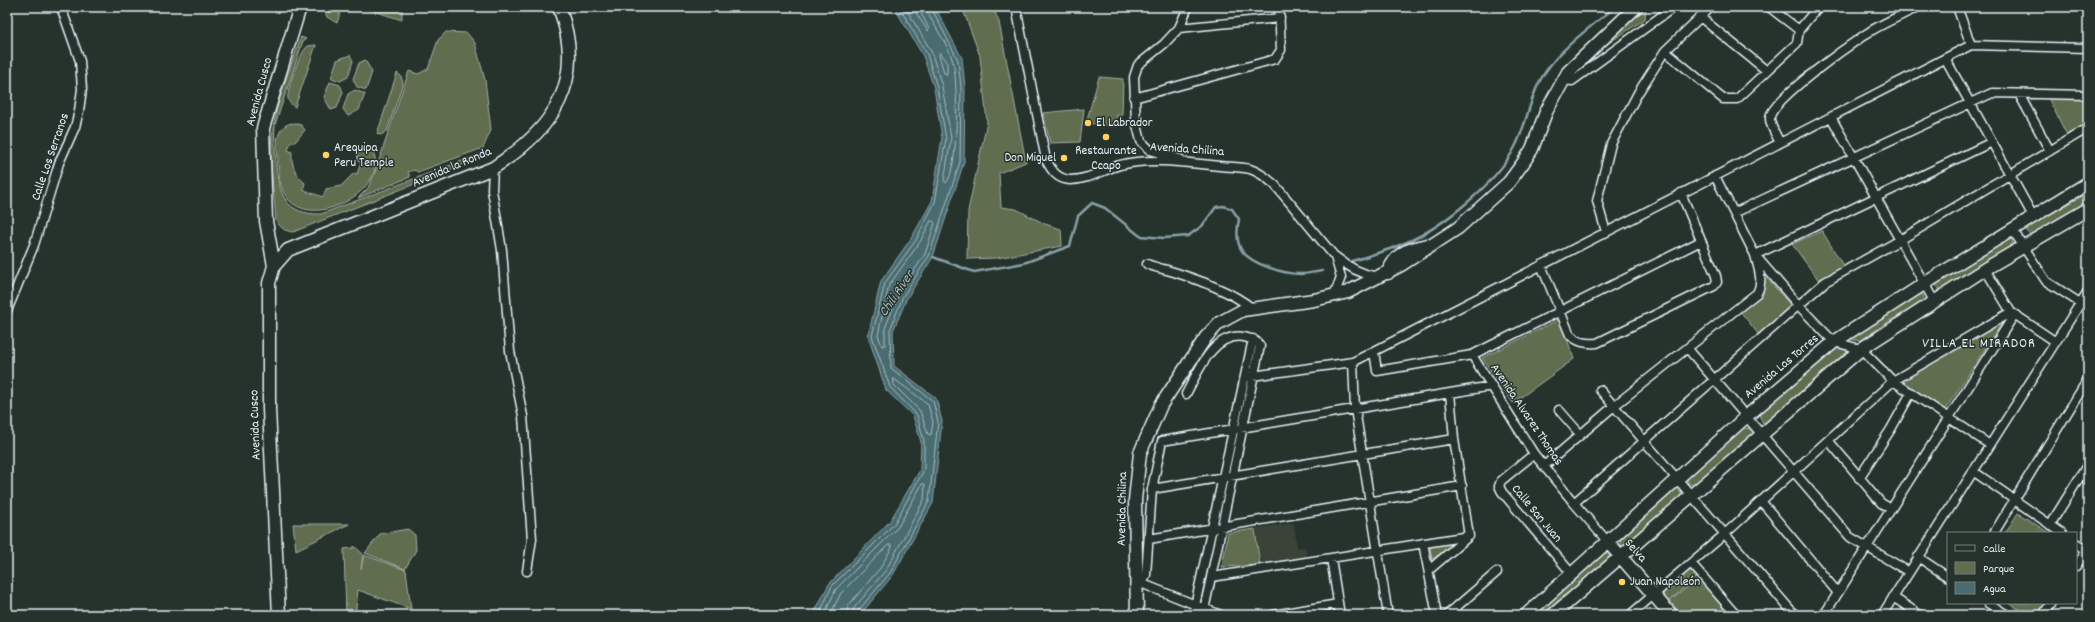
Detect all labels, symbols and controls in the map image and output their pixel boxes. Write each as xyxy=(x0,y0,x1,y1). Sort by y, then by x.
street label: Avenida Cusco xyxy=(242,55,278,128)
street label: Calle Los Serranos xyxy=(27,111,75,203)
place label: El Labrador xyxy=(1096,114,1153,133)
marker: El Labrador xyxy=(1083,118,1093,128)
marker: Restaurante Ccapo xyxy=(1101,132,1111,142)
street label: Avenida Chilina xyxy=(1149,138,1226,162)
place label: Arequipa Peru Temple xyxy=(334,139,394,173)
street label: Avenida la Ronda xyxy=(409,142,495,193)
place label: Restaurante Ccapo xyxy=(1075,142,1137,176)
place label: Don Miguel xyxy=(1004,149,1056,168)
marker: Arequipa Peru Temple xyxy=(321,150,331,160)
marker: Don Miguel xyxy=(1059,153,1069,163)
water label: Chili River xyxy=(874,266,921,321)
street label: Avenida Las Torres xyxy=(1741,330,1823,404)
district label: VILLA EL MIRADOR xyxy=(1922,334,2036,354)
street label: Avenida Alvarez Thomas xyxy=(1485,360,1567,470)
street label: Avenida Cusco xyxy=(245,389,267,460)
street label: Avenida Chilina xyxy=(1113,471,1133,546)
street label: Calle San Juan xyxy=(1506,481,1566,547)
legend xyxy=(1947,532,2077,604)
street label: Selva xyxy=(1619,535,1651,568)
text: Calle xyxy=(1983,541,2006,558)
text: Parque xyxy=(1983,561,2014,578)
place label: Juan Napoleón xyxy=(1630,573,1700,592)
marker: Juan Napoleón xyxy=(1617,577,1627,587)
text: Agua xyxy=(1983,581,2006,598)

